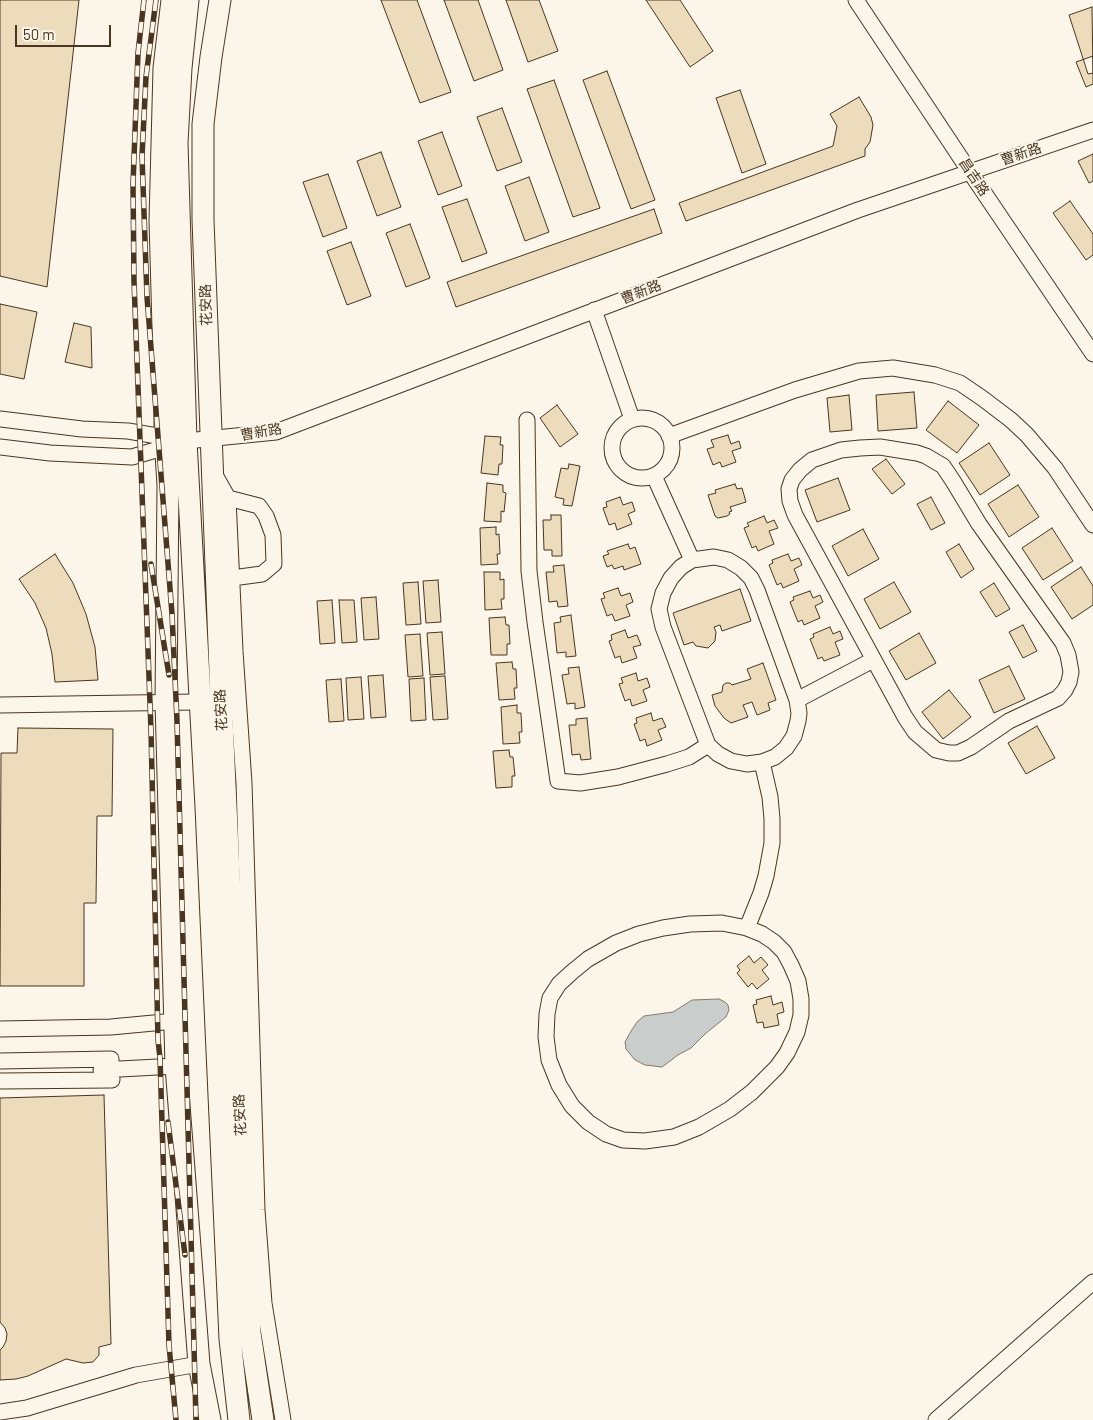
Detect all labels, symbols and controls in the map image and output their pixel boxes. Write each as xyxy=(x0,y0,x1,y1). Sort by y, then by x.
scale bar xyxy=(18,15,114,47)
text: 50 m xyxy=(23,25,55,43)
street label: 曹新路 xyxy=(998,139,1044,169)
street label: 昌吉路 xyxy=(955,155,993,199)
street label: 曹新路 xyxy=(618,277,664,307)
street label: 花安路 xyxy=(197,284,215,326)
street label: 曹新路 xyxy=(239,420,283,444)
street label: 花安路 xyxy=(212,689,230,731)
street label: 花安路 xyxy=(231,1094,249,1136)

